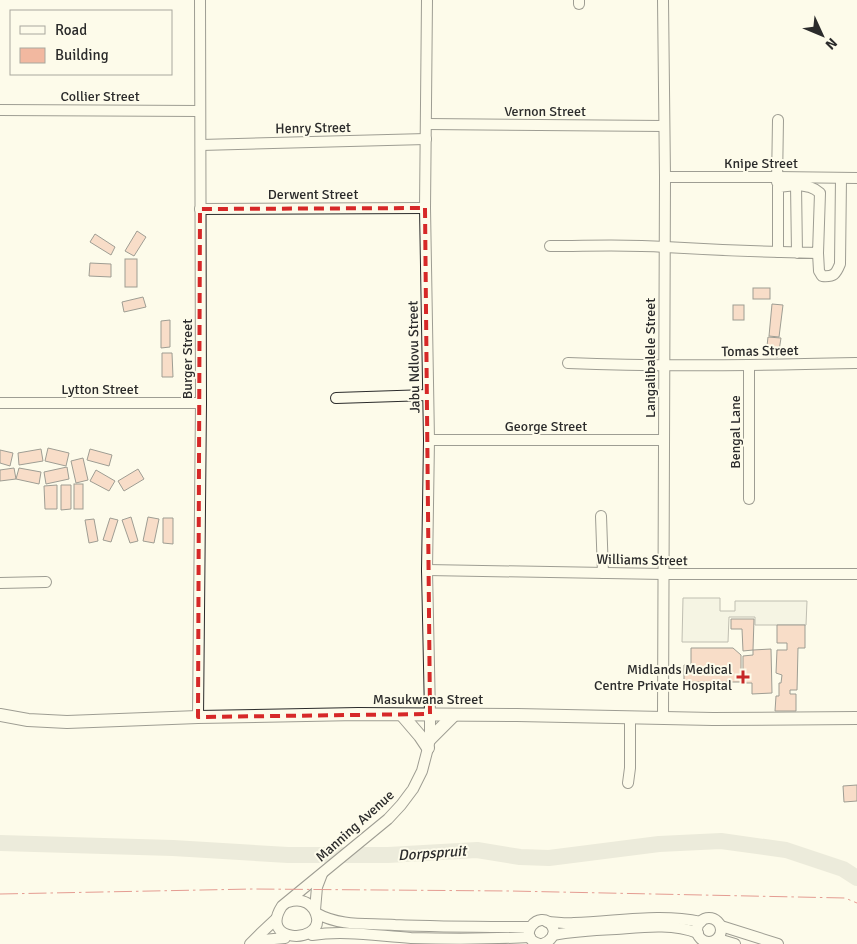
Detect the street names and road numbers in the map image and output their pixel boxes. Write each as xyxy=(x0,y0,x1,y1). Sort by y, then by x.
street label: Collier Street xyxy=(60,88,140,105)
street label: Vernon Street xyxy=(504,103,586,120)
street label: Henry Street xyxy=(275,119,351,137)
street label: Knipe Street xyxy=(724,155,798,172)
street label: Derwent Street xyxy=(268,186,358,203)
street label: Langalibalele Street xyxy=(642,298,659,418)
street label: Jabu Ndlovu Street xyxy=(405,300,423,414)
street label: Burger Street xyxy=(179,319,196,399)
street label: Tomas Street xyxy=(721,342,799,360)
street label: Lytton Street xyxy=(61,381,139,398)
street label: Bengal Lane xyxy=(727,395,744,469)
street label: George Street xyxy=(505,418,587,435)
street label: Williams Street xyxy=(596,551,688,569)
street label: Masukwana Street xyxy=(373,691,483,708)
street label: Manning Avenue xyxy=(312,786,398,866)

